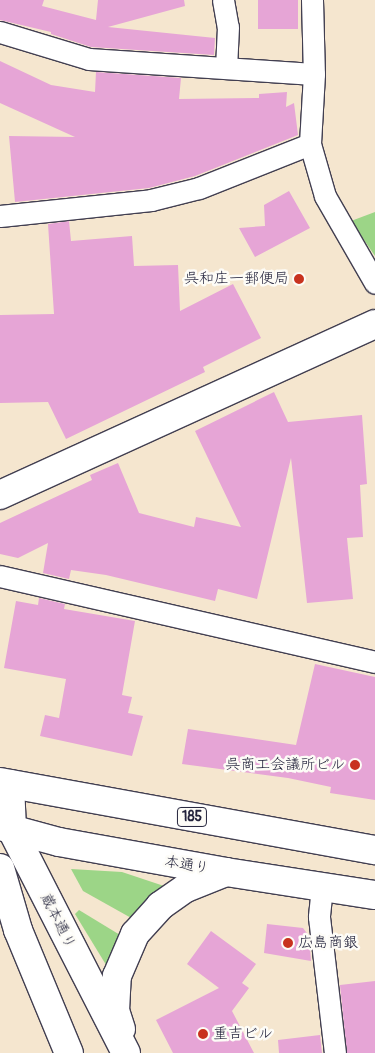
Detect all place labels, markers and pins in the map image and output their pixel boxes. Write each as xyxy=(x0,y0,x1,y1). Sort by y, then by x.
place label: 呉和庄一郵便局 xyxy=(184,270,289,288)
marker: 呉和庄一郵便局 xyxy=(293,273,305,285)
place label: 呉商工会議所ビル xyxy=(225,756,345,774)
marker: 呉商工会議所ビル xyxy=(349,759,361,771)
place label: 広島商銀 xyxy=(298,934,358,952)
marker: 広島商銀 xyxy=(282,937,294,949)
place label: 重吉ビル xyxy=(213,1025,273,1043)
marker: 重吉ビル xyxy=(197,1028,209,1040)

